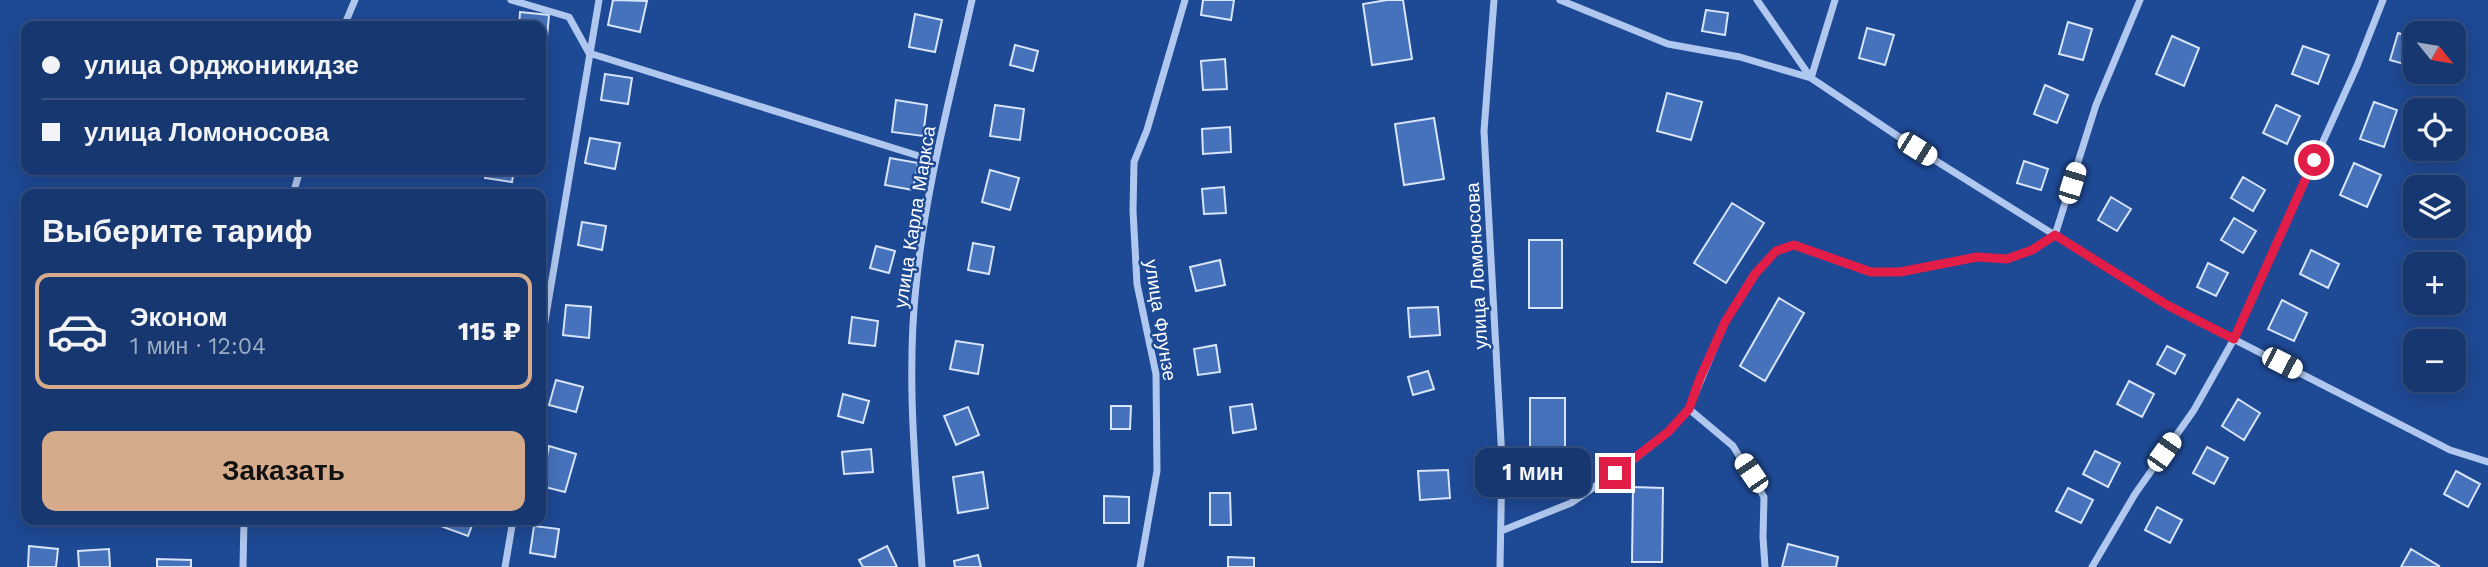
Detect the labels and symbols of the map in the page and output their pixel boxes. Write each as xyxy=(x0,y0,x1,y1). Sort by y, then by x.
north arrow xyxy=(2403,21,2466,84)
street label: улица Карла Маркса xyxy=(889,124,940,310)
car xyxy=(1894,129,1941,169)
route start xyxy=(2298,144,2330,176)
car xyxy=(2056,160,2089,206)
street label: улица Ломоносова xyxy=(1461,181,1492,350)
street label: улица Фрунзе xyxy=(1140,258,1181,382)
car xyxy=(2259,344,2306,382)
car xyxy=(2144,429,2185,475)
callout: 1 мин xyxy=(1475,448,1590,498)
car xyxy=(1731,450,1772,496)
route end xyxy=(1599,457,1631,489)

